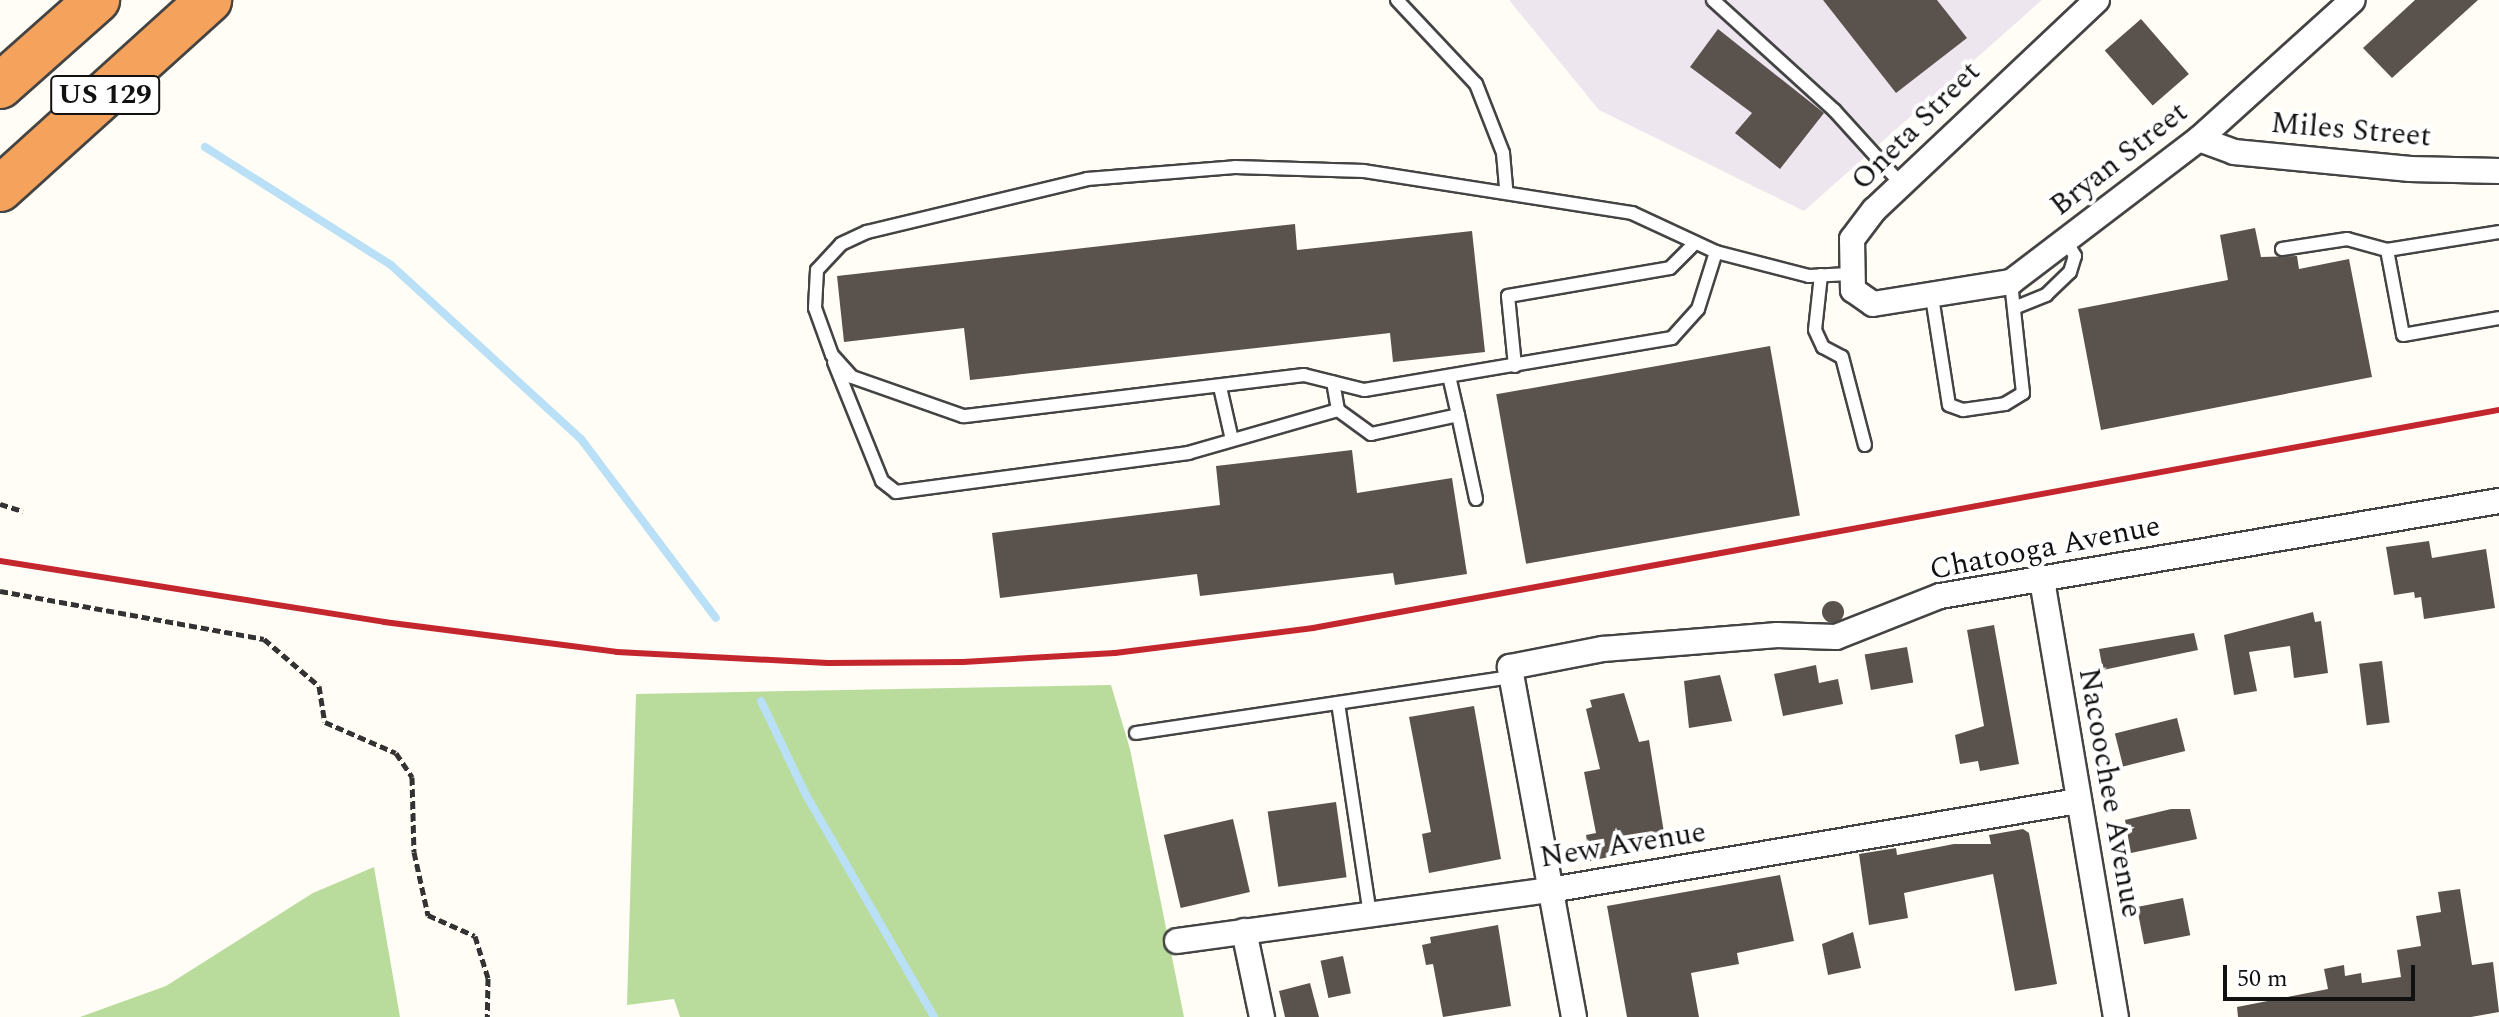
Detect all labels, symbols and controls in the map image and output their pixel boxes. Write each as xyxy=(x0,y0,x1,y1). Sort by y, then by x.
street label: Oneta Street xyxy=(1844,54,1988,198)
road number: US 129 xyxy=(49,71,161,119)
street label: Bryan Street xyxy=(2043,94,2195,224)
street label: Miles Street xyxy=(2269,105,2433,155)
street label: Chatooga Avenue xyxy=(1927,508,2163,588)
street label: Nacoochee Avenue xyxy=(2070,665,2150,921)
street label: New Avenue xyxy=(1537,814,1709,876)
scale bar xyxy=(2227,949,2419,999)
text: 50 m xyxy=(2237,961,2288,997)

